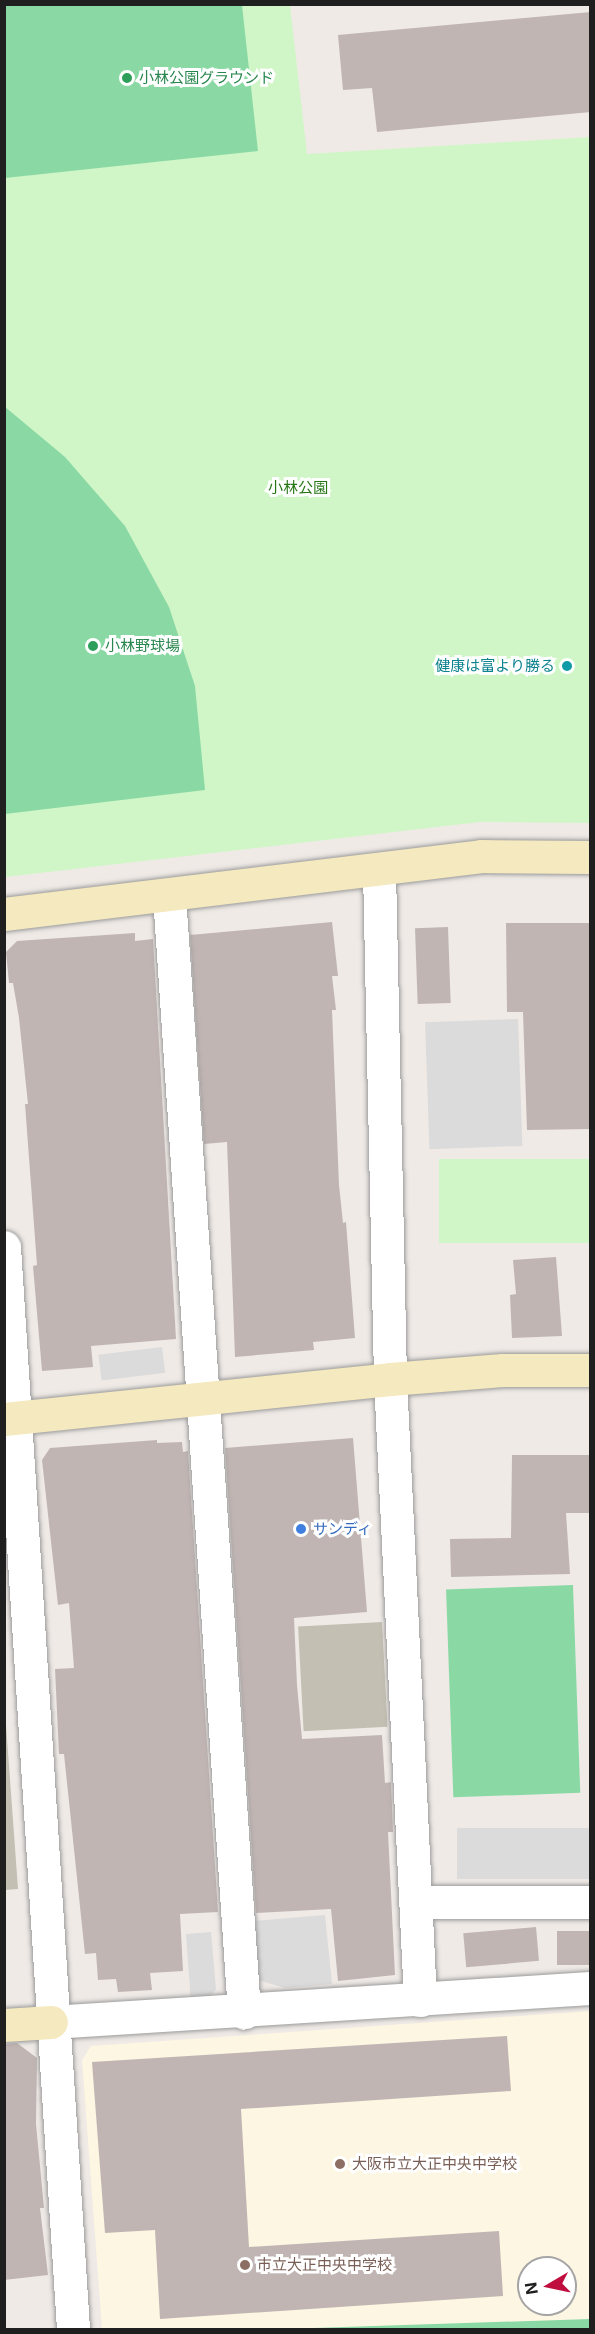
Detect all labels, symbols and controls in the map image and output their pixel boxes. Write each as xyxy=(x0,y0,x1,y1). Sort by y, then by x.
place label: 小林公園グラウンド xyxy=(139,69,274,87)
marker: 小林公園グラウンド xyxy=(120,71,134,85)
park label: 小林公園 xyxy=(268,479,328,497)
place label: 小林野球場 xyxy=(105,637,180,655)
marker: 小林野球場 xyxy=(86,639,100,653)
place label: 健康は富より勝る xyxy=(435,657,555,675)
marker: 健康は富より勝る xyxy=(560,659,574,673)
place label: サンディ xyxy=(313,1520,373,1538)
marker: サンディ xyxy=(294,1522,308,1536)
place label: 大阪市立大正中央中学校 xyxy=(352,2155,517,2173)
marker: 大阪市立大正中央中学校 xyxy=(333,2157,347,2171)
place label: 市立大正中央中学校 xyxy=(257,2256,392,2274)
north arrow xyxy=(517,2256,577,2316)
marker: 市立大正中央中学校 xyxy=(238,2258,252,2272)
text: N xyxy=(520,2281,542,2296)

